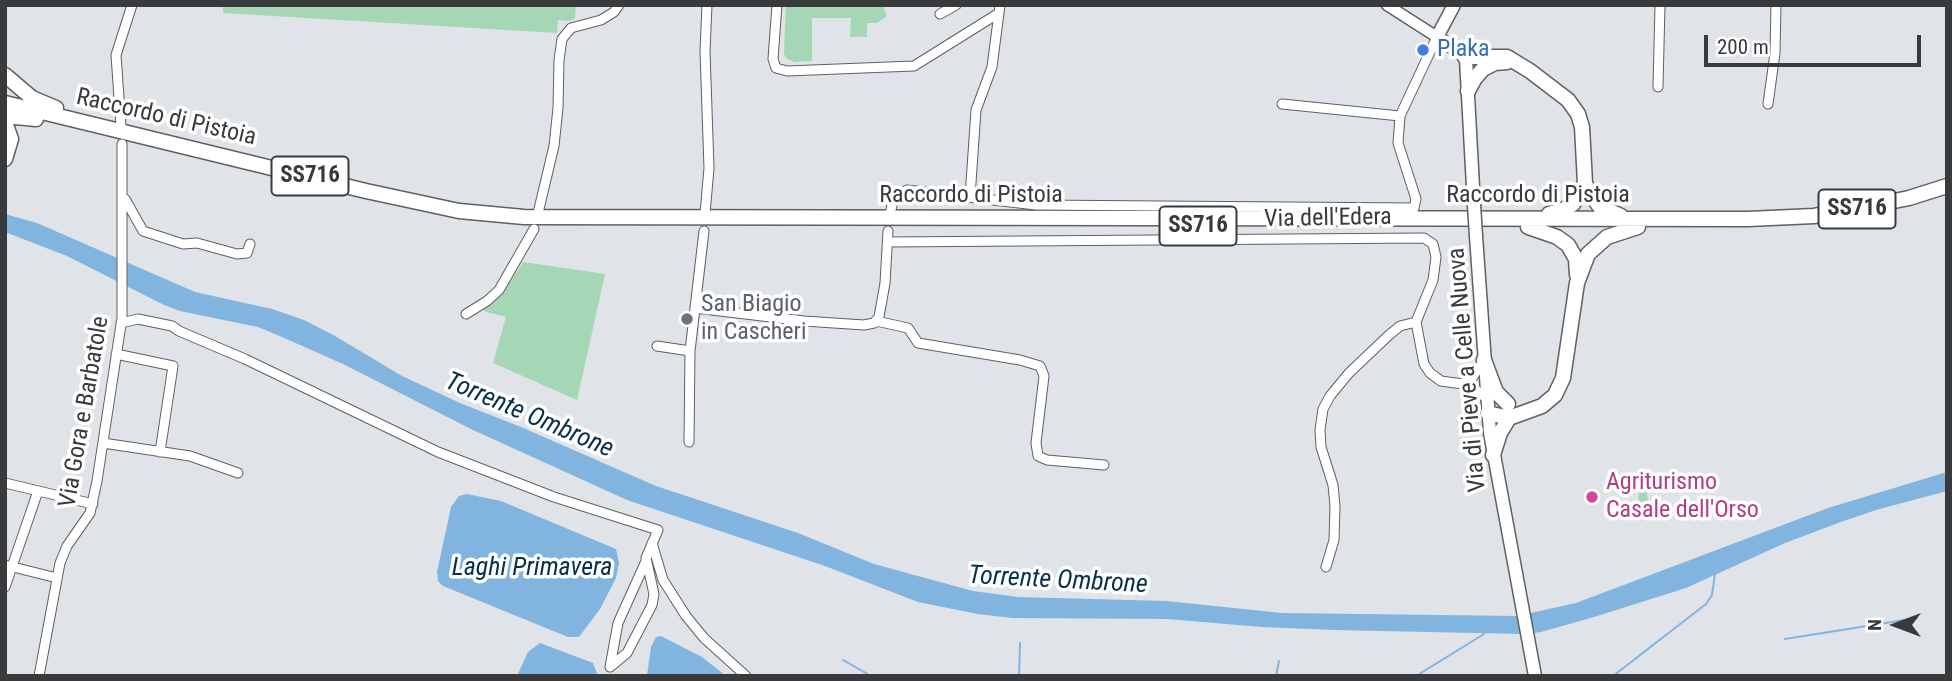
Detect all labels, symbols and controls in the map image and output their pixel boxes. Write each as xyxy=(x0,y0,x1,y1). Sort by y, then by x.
scale bar xyxy=(1707,21,1924,65)
text: 200 m xyxy=(1717,35,1769,59)
place label: Plaka xyxy=(1437,36,1490,64)
marker: Plaka xyxy=(1415,42,1431,58)
street label: Raccordo di Pistoia xyxy=(73,83,259,153)
road number: SS716 xyxy=(272,156,348,196)
street label: Raccordo di Pistoia xyxy=(879,182,1063,210)
street label: Raccordo di Pistoia xyxy=(1446,182,1630,210)
road number: SS716 xyxy=(1818,190,1896,229)
street label: Via dell'Edera xyxy=(1264,203,1392,235)
road number: SS716 xyxy=(1160,206,1236,246)
street label: Via di Pieve a Celle Nuova xyxy=(1443,247,1493,493)
place label: San Biagio in Cascheri xyxy=(701,291,806,347)
marker: San Biagio in Cascheri xyxy=(679,311,695,327)
street label: Via Gora e Barbatole xyxy=(54,314,116,510)
water label: Torrente Ombrone xyxy=(440,367,618,465)
place label: Agriturismo Casale dell'Orso xyxy=(1606,469,1759,525)
marker: Agriturismo Casale dell'Orso xyxy=(1584,489,1600,505)
water label: Laghi Primavera xyxy=(452,552,612,584)
water label: Torrente Ombrone xyxy=(968,561,1148,601)
north arrow xyxy=(1861,590,1931,660)
text: N xyxy=(1863,619,1886,631)

